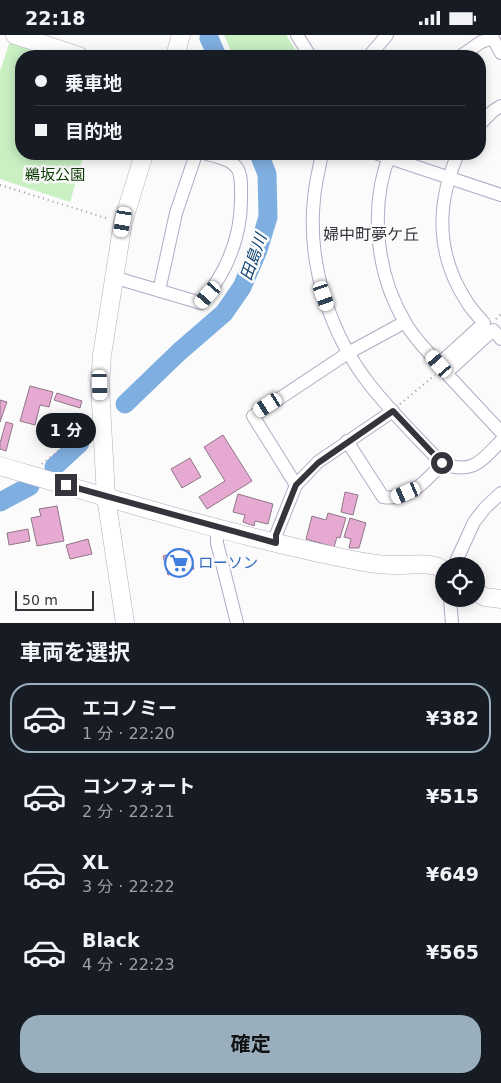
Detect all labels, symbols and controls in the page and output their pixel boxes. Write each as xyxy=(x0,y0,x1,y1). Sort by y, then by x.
text: 22:18 xyxy=(25,7,85,29)
text: 乗車地 xyxy=(65,72,122,94)
text: 目的地 xyxy=(65,120,122,142)
park label: 鵜坂公園 xyxy=(25,166,85,184)
car xyxy=(113,206,132,238)
district label: 婦中町夢ケ丘 xyxy=(323,225,419,244)
water label: 田島川 xyxy=(236,229,271,283)
car xyxy=(192,279,223,311)
car xyxy=(312,279,335,313)
car xyxy=(423,348,454,380)
car xyxy=(91,370,108,400)
car xyxy=(251,391,284,419)
callout: 1 分 xyxy=(36,413,96,447)
text: 1 分 xyxy=(50,421,82,440)
route start xyxy=(431,452,453,474)
route end xyxy=(55,474,77,496)
car xyxy=(389,480,422,506)
supermarket icon: ローソン xyxy=(164,548,194,578)
place label: ローソン xyxy=(198,554,258,572)
map controls xyxy=(435,557,485,607)
button: locate xyxy=(435,557,485,607)
scale bar xyxy=(15,588,94,611)
text: 50 m xyxy=(22,592,58,608)
text: 車両を選択 xyxy=(20,640,130,665)
icon: car xyxy=(22,696,67,741)
text: エコノミー xyxy=(82,697,177,719)
text: ¥382 xyxy=(426,707,479,729)
text: 1 分 · 22:20 xyxy=(82,724,175,743)
icon: car xyxy=(22,774,67,819)
text: コンフォート xyxy=(82,775,195,797)
text: ¥515 xyxy=(426,785,479,807)
text: 2 分 · 22:21 xyxy=(82,802,175,821)
text: XL xyxy=(82,851,109,873)
icon: car xyxy=(22,852,67,897)
text: ¥649 xyxy=(426,863,479,885)
text: 3 分 · 22:22 xyxy=(82,877,175,896)
text: Black xyxy=(82,929,140,951)
icon: car xyxy=(22,930,67,975)
text: ¥565 xyxy=(426,941,479,963)
text: 4 分 · 22:23 xyxy=(82,955,175,974)
button: 確定 xyxy=(20,1015,481,1073)

